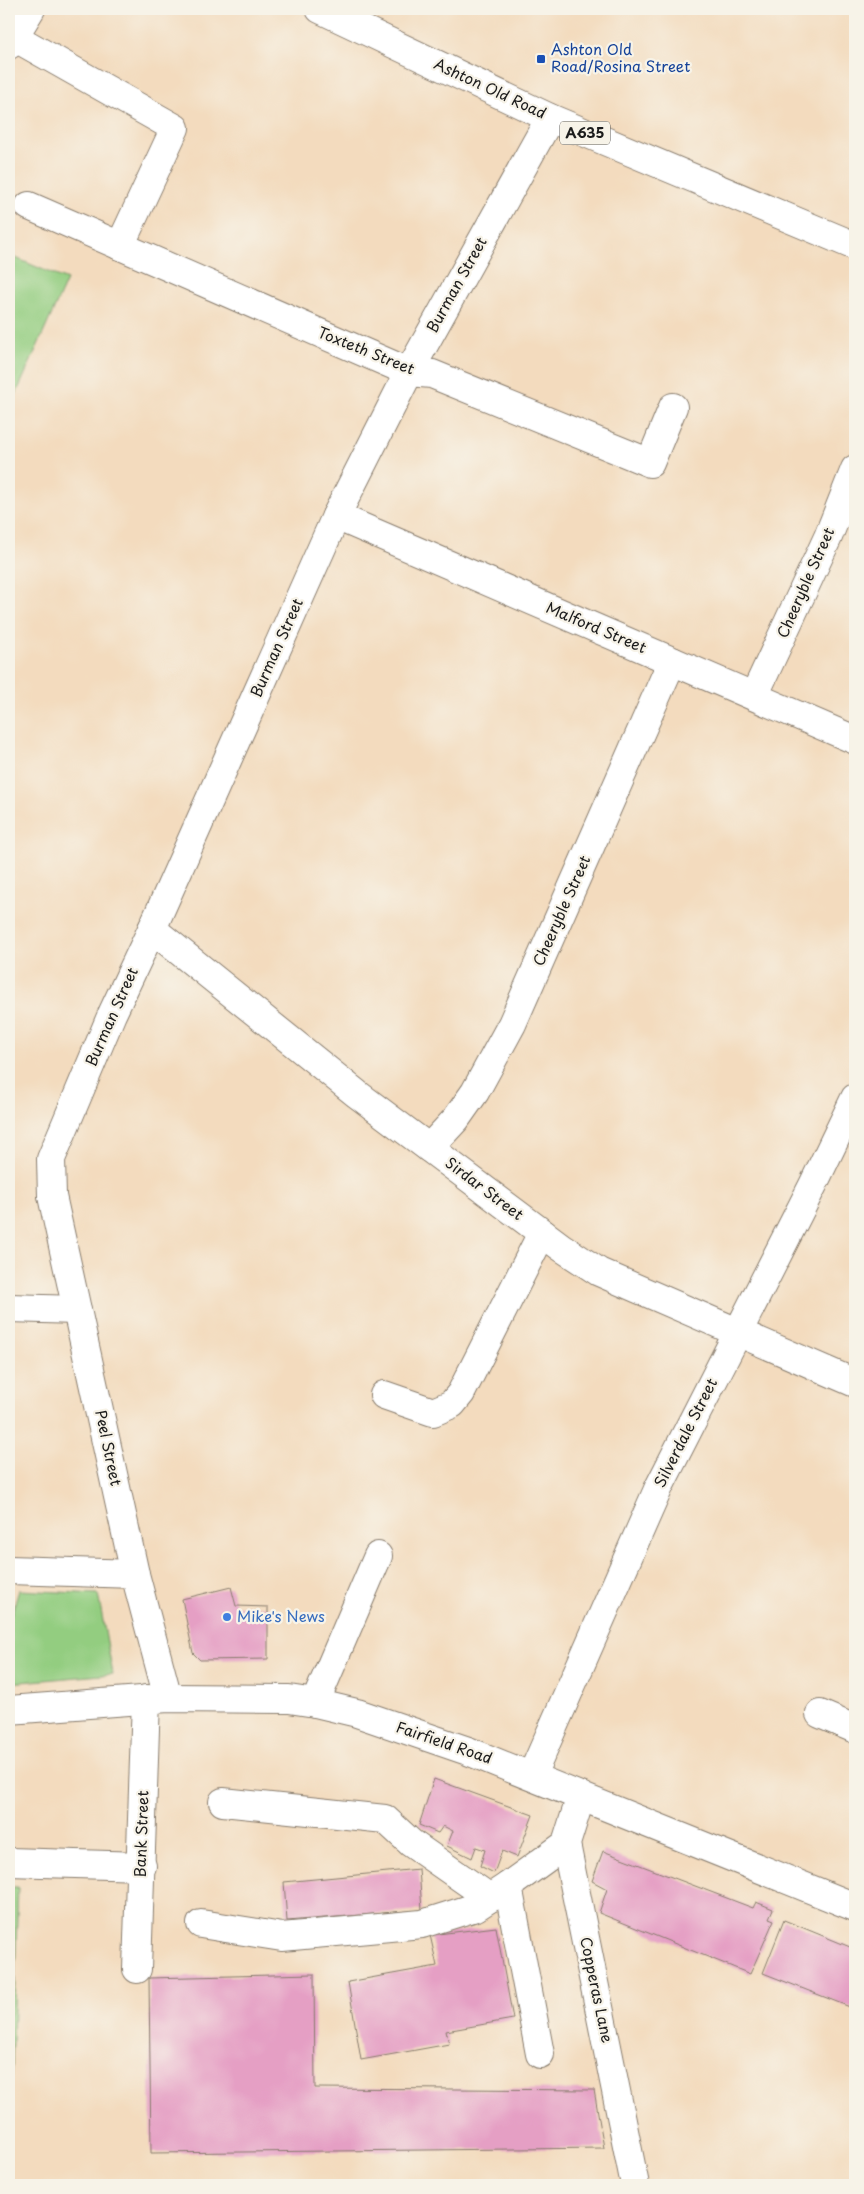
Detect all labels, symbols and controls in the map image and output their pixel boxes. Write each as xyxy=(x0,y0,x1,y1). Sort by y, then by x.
place label: Ashton Old Road/Rosina Street xyxy=(551,37,690,77)
street label: Ashton Old Road xyxy=(431,52,551,124)
marker: Ashton Old Road/Rosina Street xyxy=(535,53,547,65)
road number: A635 xyxy=(560,122,610,144)
street label: Burman Street xyxy=(420,232,492,336)
street label: Toxteth Street xyxy=(315,320,418,380)
street label: Cheeryble Street xyxy=(770,523,839,641)
street label: Burman Street xyxy=(244,594,308,701)
street label: Malford Street xyxy=(543,595,650,658)
street label: Cheeryble Street xyxy=(526,851,595,969)
street label: Burman Street xyxy=(79,963,143,1070)
street label: Sirdar Street xyxy=(441,1151,529,1225)
street label: Silverdale Street xyxy=(647,1374,722,1491)
street label: Peel Street xyxy=(90,1408,129,1488)
place label: Mike's News xyxy=(237,1604,325,1627)
marker: Mike's News xyxy=(221,1611,233,1623)
street label: Fairfield Road xyxy=(393,1714,496,1769)
street label: Bank Street xyxy=(127,1790,154,1878)
street label: Copperas Lane xyxy=(575,1935,620,2045)

